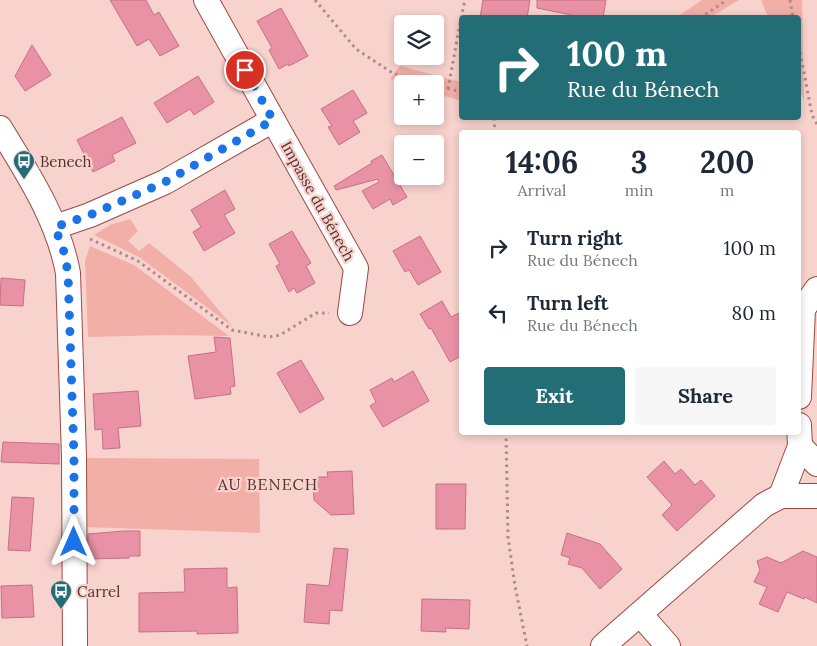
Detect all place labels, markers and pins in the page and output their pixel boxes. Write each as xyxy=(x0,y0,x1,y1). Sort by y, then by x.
pin xyxy=(224,49,266,91)
bus stop icon: Benech xyxy=(12,149,36,180)
place label: Benech xyxy=(40,152,92,171)
bus stop icon: Carrel xyxy=(49,579,73,610)
place label: Carrel xyxy=(77,582,120,601)

